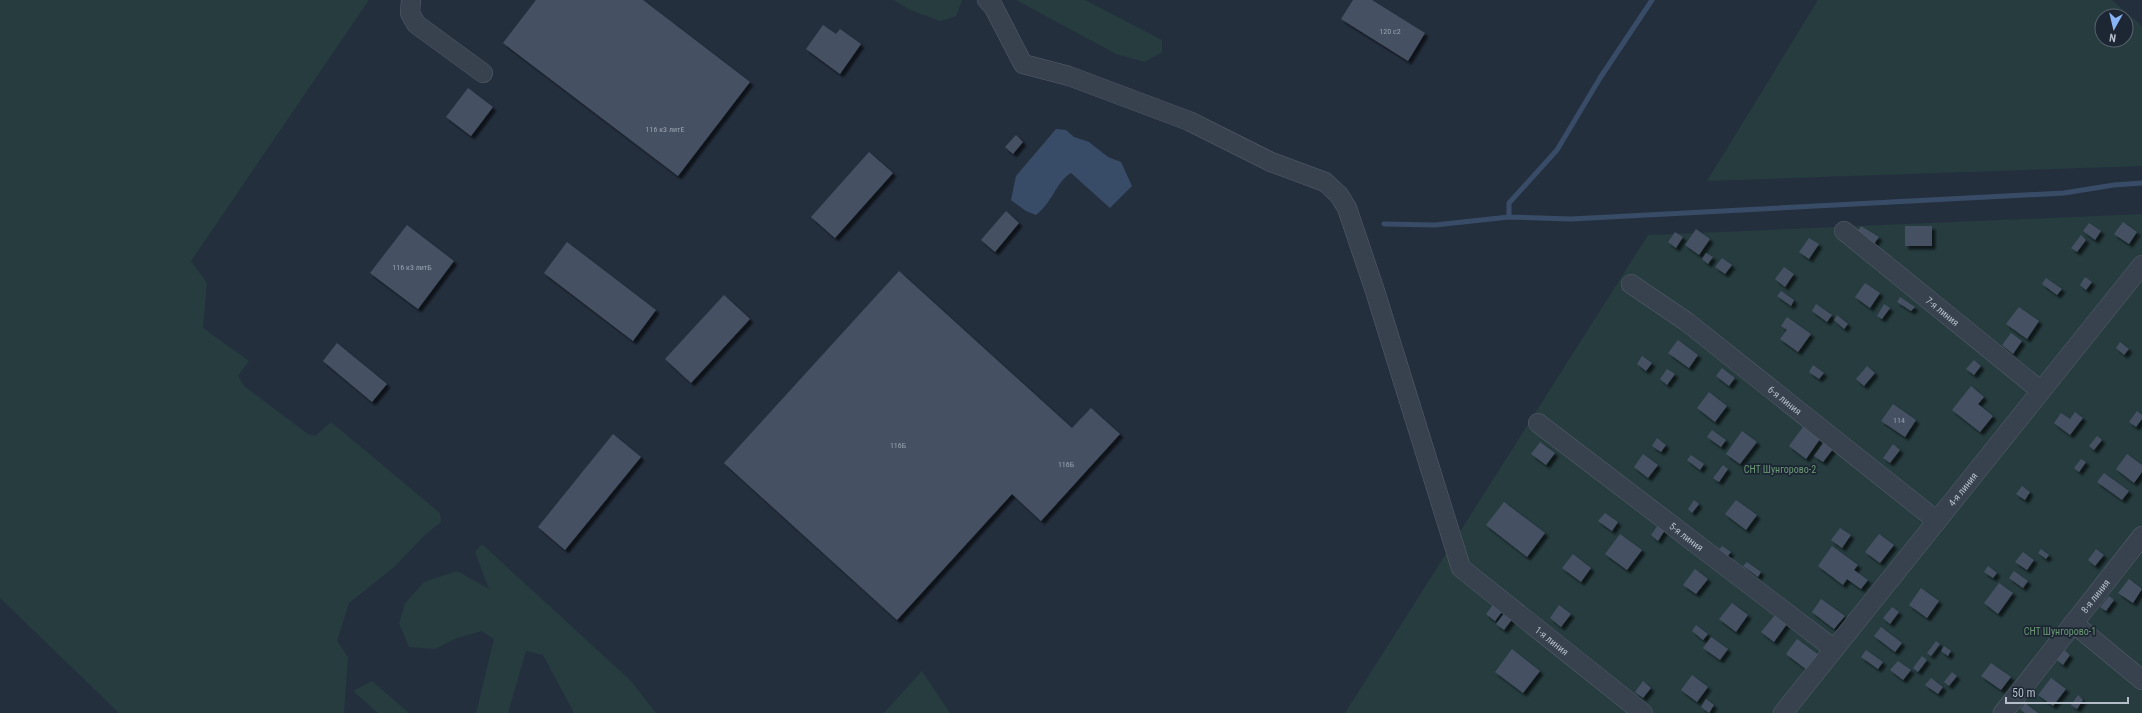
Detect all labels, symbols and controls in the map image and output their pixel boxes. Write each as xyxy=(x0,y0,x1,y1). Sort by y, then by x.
north arrow xyxy=(2094,8,2134,48)
house number: 120 с2 xyxy=(1379,27,1401,36)
text: N xyxy=(2108,30,2117,44)
house number: 116 к3 литЕ xyxy=(646,125,684,134)
house number: 116 к3 литБ xyxy=(392,263,432,272)
street label: 7-я линия xyxy=(1923,295,1961,328)
street label: 6-я линия xyxy=(1766,384,1804,417)
house number: 114 xyxy=(1893,416,1905,425)
house number: 116Б xyxy=(890,441,907,450)
house number: 116Б xyxy=(1058,460,1075,469)
park label: СНТ Шунгорово-2 xyxy=(1744,464,1816,475)
street label: 4-я линия xyxy=(1946,470,1980,508)
street label: 5-я линия xyxy=(1667,520,1706,553)
street label: 8-я линия xyxy=(2079,577,2112,615)
street label: 1-я линия xyxy=(1533,624,1571,658)
park label: СНТ Шунгорово-1 xyxy=(2024,626,2096,637)
scale bar xyxy=(2006,679,2128,705)
text: 50 m xyxy=(2012,686,2036,700)

